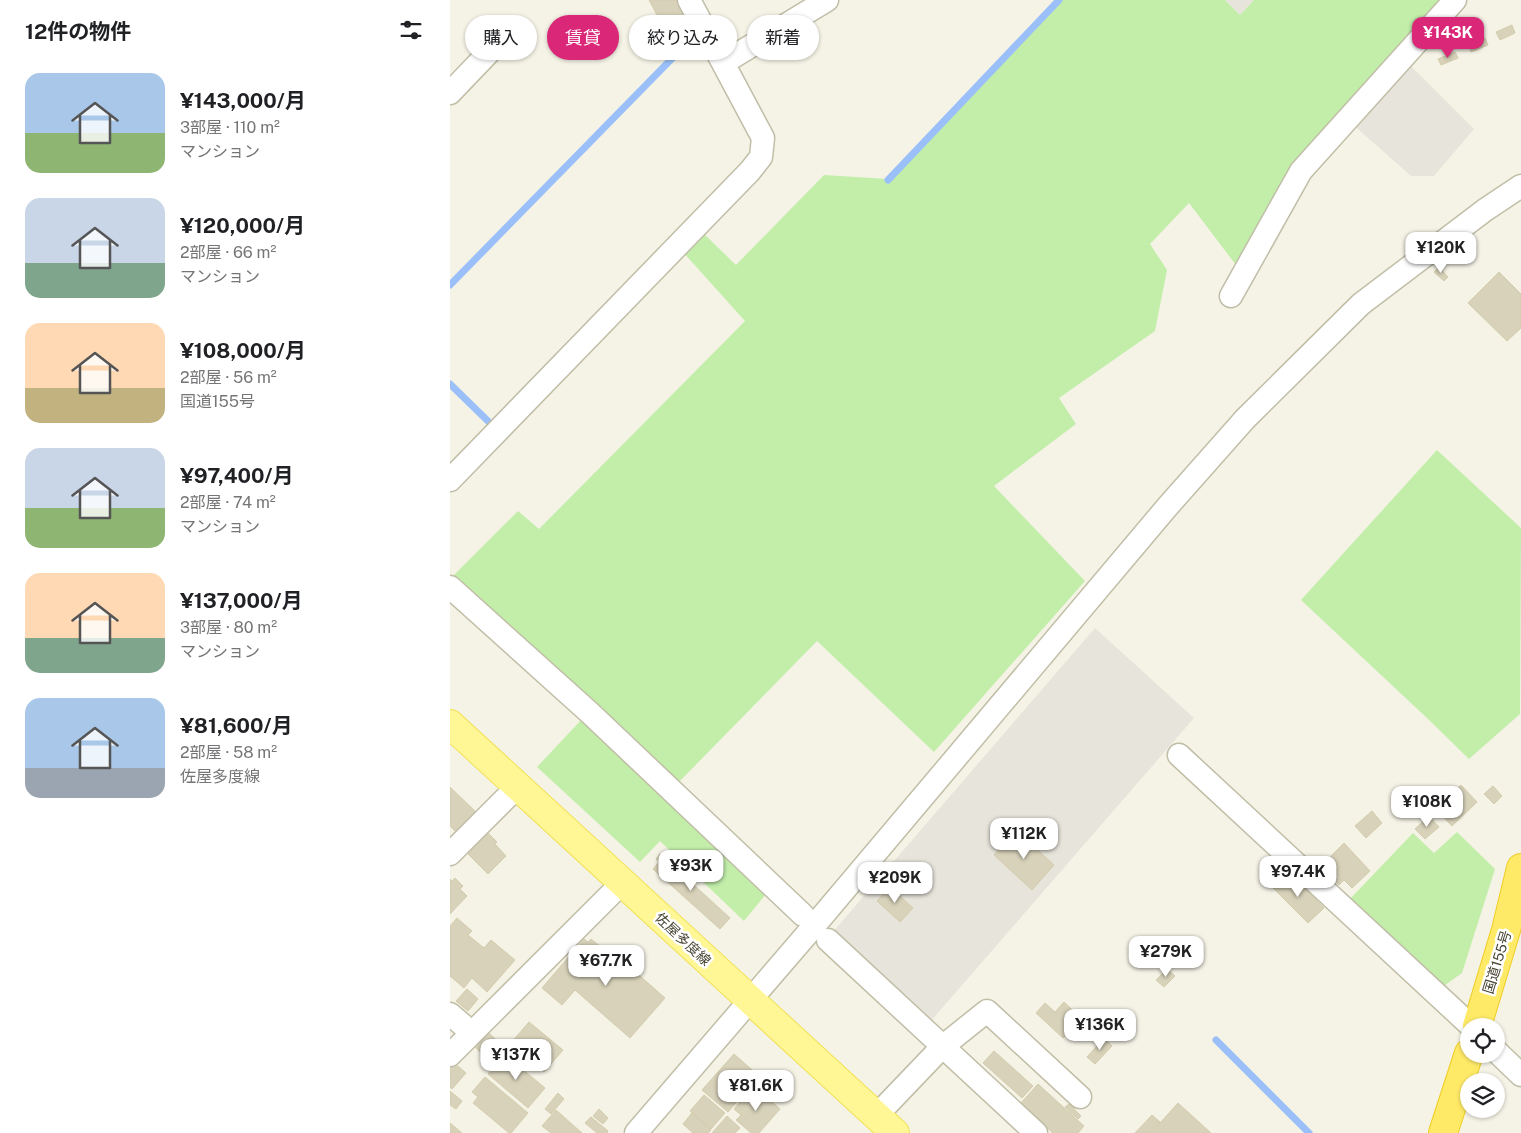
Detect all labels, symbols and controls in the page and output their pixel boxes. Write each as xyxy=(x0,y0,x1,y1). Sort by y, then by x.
chip: 購入 xyxy=(465,15,537,60)
chip: 賃貸 xyxy=(547,15,619,60)
chip: 絞り込み xyxy=(629,15,737,60)
chip: 新着 xyxy=(747,15,819,60)
icon: filters xyxy=(397,16,425,44)
pin: ¥143K xyxy=(1413,17,1483,59)
text: 12件の物件 xyxy=(25,19,131,44)
text: ¥143K xyxy=(1423,23,1473,42)
text: ¥143,000/月 xyxy=(180,88,306,113)
icon: home xyxy=(65,93,125,153)
text: 3部屋 · 110 m² xyxy=(180,118,280,137)
text: マンション xyxy=(180,142,260,161)
text: ¥120,000/月 xyxy=(180,213,305,238)
icon: home xyxy=(65,218,125,278)
pin: ¥120K xyxy=(1406,232,1476,274)
text: ¥120K xyxy=(1416,238,1466,257)
text: 2部屋 · 66 m² xyxy=(180,243,276,262)
text: マンション xyxy=(180,267,260,286)
text: ¥108,000/月 xyxy=(180,338,306,363)
icon: home xyxy=(65,343,125,403)
text: 2部屋 · 56 m² xyxy=(180,368,277,387)
text: 国道155号 xyxy=(180,392,255,411)
text: ¥97,400/月 xyxy=(180,463,294,488)
icon: home xyxy=(65,468,125,528)
text: 2部屋 · 74 m² xyxy=(180,493,276,512)
text: マンション xyxy=(180,517,260,536)
text: ¥137,000/月 xyxy=(180,588,303,613)
icon: home xyxy=(65,593,125,653)
text: 3部屋 · 80 m² xyxy=(180,618,277,637)
text: マンション xyxy=(180,642,260,661)
text: ¥81,600/月 xyxy=(180,713,293,738)
icon: home xyxy=(65,718,125,778)
text: 2部屋 · 58 m² xyxy=(180,743,277,762)
text: 佐屋多度線 xyxy=(180,767,260,786)
pin: ¥108K xyxy=(1392,786,1462,828)
text: ¥108K xyxy=(1402,792,1452,811)
pin: ¥112K xyxy=(989,818,1059,860)
text: ¥112K xyxy=(1001,824,1047,843)
pin: ¥93K xyxy=(661,850,721,892)
text: ¥93K xyxy=(669,856,713,875)
pin: ¥97.4K xyxy=(1257,856,1339,898)
pin: ¥209K xyxy=(860,862,930,904)
text: ¥97.4K xyxy=(1270,862,1326,881)
text: ¥209K xyxy=(869,868,921,887)
street label: 佐屋多度線 xyxy=(652,909,714,969)
street label: 国道155号 xyxy=(1480,928,1514,996)
pin: ¥279K xyxy=(1131,936,1201,978)
text: ¥279K xyxy=(1140,942,1192,961)
pin: ¥67.7K xyxy=(565,944,647,987)
text: ¥67.7K xyxy=(579,951,633,970)
pin: ¥136K xyxy=(1065,1008,1135,1051)
text: ¥136K xyxy=(1075,1015,1125,1034)
map controls xyxy=(1460,1018,1505,1118)
button: locate xyxy=(1460,1018,1505,1063)
pin: ¥137K xyxy=(481,1038,551,1081)
text: ¥137K xyxy=(491,1045,541,1064)
pin: ¥81.6K xyxy=(715,1070,797,1112)
button: layers xyxy=(1460,1073,1505,1118)
text: ¥81.6K xyxy=(729,1076,783,1095)

